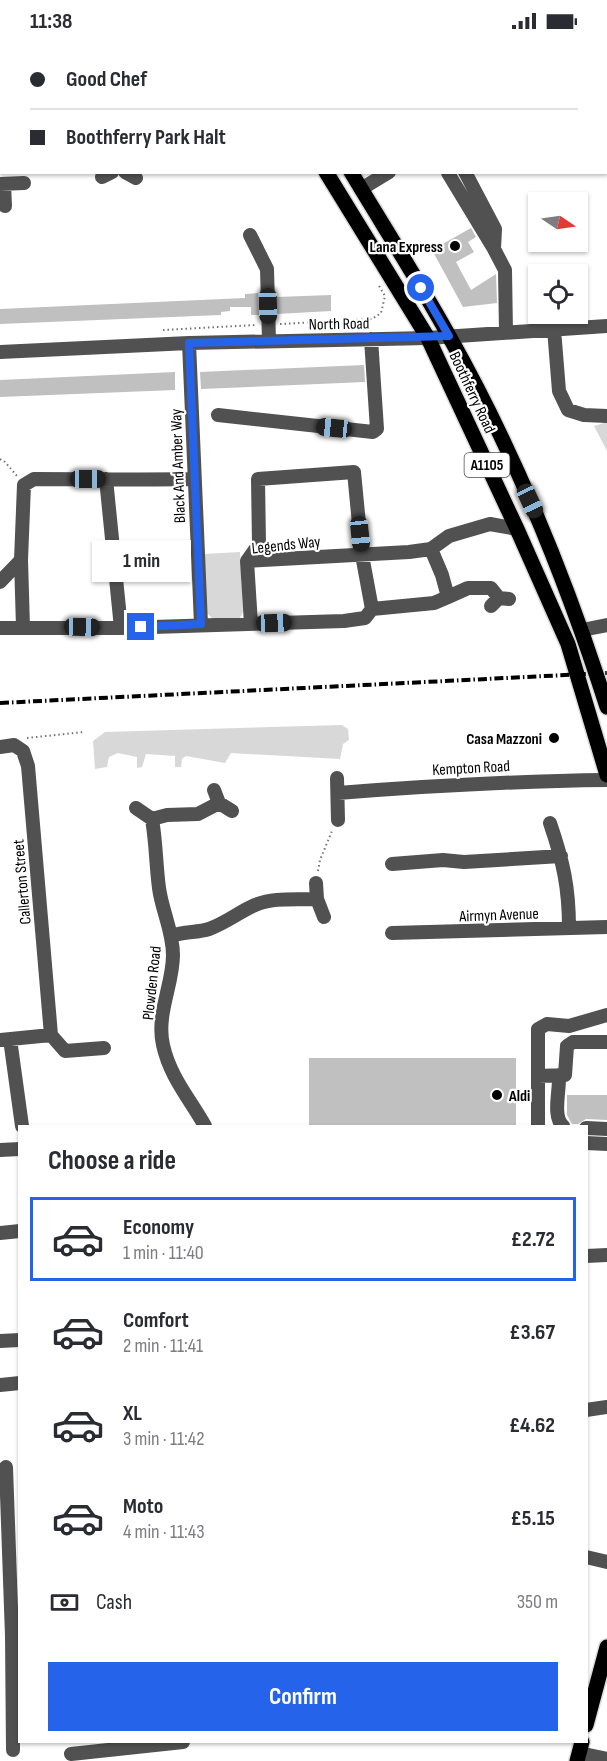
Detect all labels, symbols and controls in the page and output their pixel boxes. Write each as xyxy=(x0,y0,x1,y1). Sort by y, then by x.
text: 11:38 xyxy=(30,8,72,35)
text: Good Chef xyxy=(66,66,147,93)
text: Boothferry Park Halt xyxy=(66,124,226,151)
north arrow xyxy=(528,192,588,252)
map controls xyxy=(528,192,588,324)
place label: Lana Express xyxy=(370,238,443,257)
marker: Lana Express xyxy=(448,239,462,253)
button: locate xyxy=(528,264,588,324)
route start xyxy=(407,274,434,301)
car xyxy=(259,288,277,324)
street label: North Road xyxy=(309,314,369,335)
street label: Boothferry Road xyxy=(445,349,499,436)
street label: Black And Amber Way xyxy=(167,408,190,523)
car xyxy=(315,417,353,439)
road number: A1105 xyxy=(464,453,510,477)
car xyxy=(70,470,106,488)
car xyxy=(514,481,546,521)
car xyxy=(349,515,371,553)
street label: Legends Way xyxy=(251,532,321,559)
callout: 1 min xyxy=(92,540,190,582)
text: 1 min xyxy=(123,549,160,573)
route end xyxy=(127,613,154,640)
car xyxy=(256,613,292,633)
car xyxy=(64,618,100,636)
place label: Casa Mazzoni xyxy=(466,730,542,749)
marker: Casa Mazzoni xyxy=(547,731,561,745)
street label: Kempton Road xyxy=(432,757,510,780)
street label: Callerton Street xyxy=(9,838,36,925)
street label: Airmyn Avenue xyxy=(458,905,539,926)
street label: Plowden Road xyxy=(139,945,166,1021)
place label: Aldi xyxy=(508,1087,530,1106)
marker: Aldi xyxy=(490,1088,504,1102)
text: Choose a ride xyxy=(48,1145,176,1177)
icon: car xyxy=(51,1212,105,1266)
text: Economy xyxy=(123,1214,194,1241)
text: £2.72 xyxy=(511,1226,555,1253)
text: 1 min · 11:40 xyxy=(123,1241,204,1265)
icon: car xyxy=(51,1305,105,1359)
text: Comfort xyxy=(123,1307,189,1334)
text: £3.67 xyxy=(509,1319,555,1346)
text: 2 min · 11:41 xyxy=(123,1334,203,1358)
icon: car xyxy=(51,1398,105,1452)
text: XL xyxy=(123,1400,142,1427)
text: £4.62 xyxy=(509,1412,555,1439)
text: 3 min · 11:42 xyxy=(123,1427,205,1451)
icon: car xyxy=(51,1491,105,1545)
text: Moto xyxy=(123,1493,163,1520)
text: £5.15 xyxy=(511,1505,555,1532)
text: 4 min · 11:43 xyxy=(123,1520,205,1544)
icon: cash xyxy=(48,1586,81,1619)
text: Cash xyxy=(96,1589,132,1616)
text: 350 m xyxy=(517,1590,558,1614)
button: Confirm xyxy=(48,1662,558,1731)

